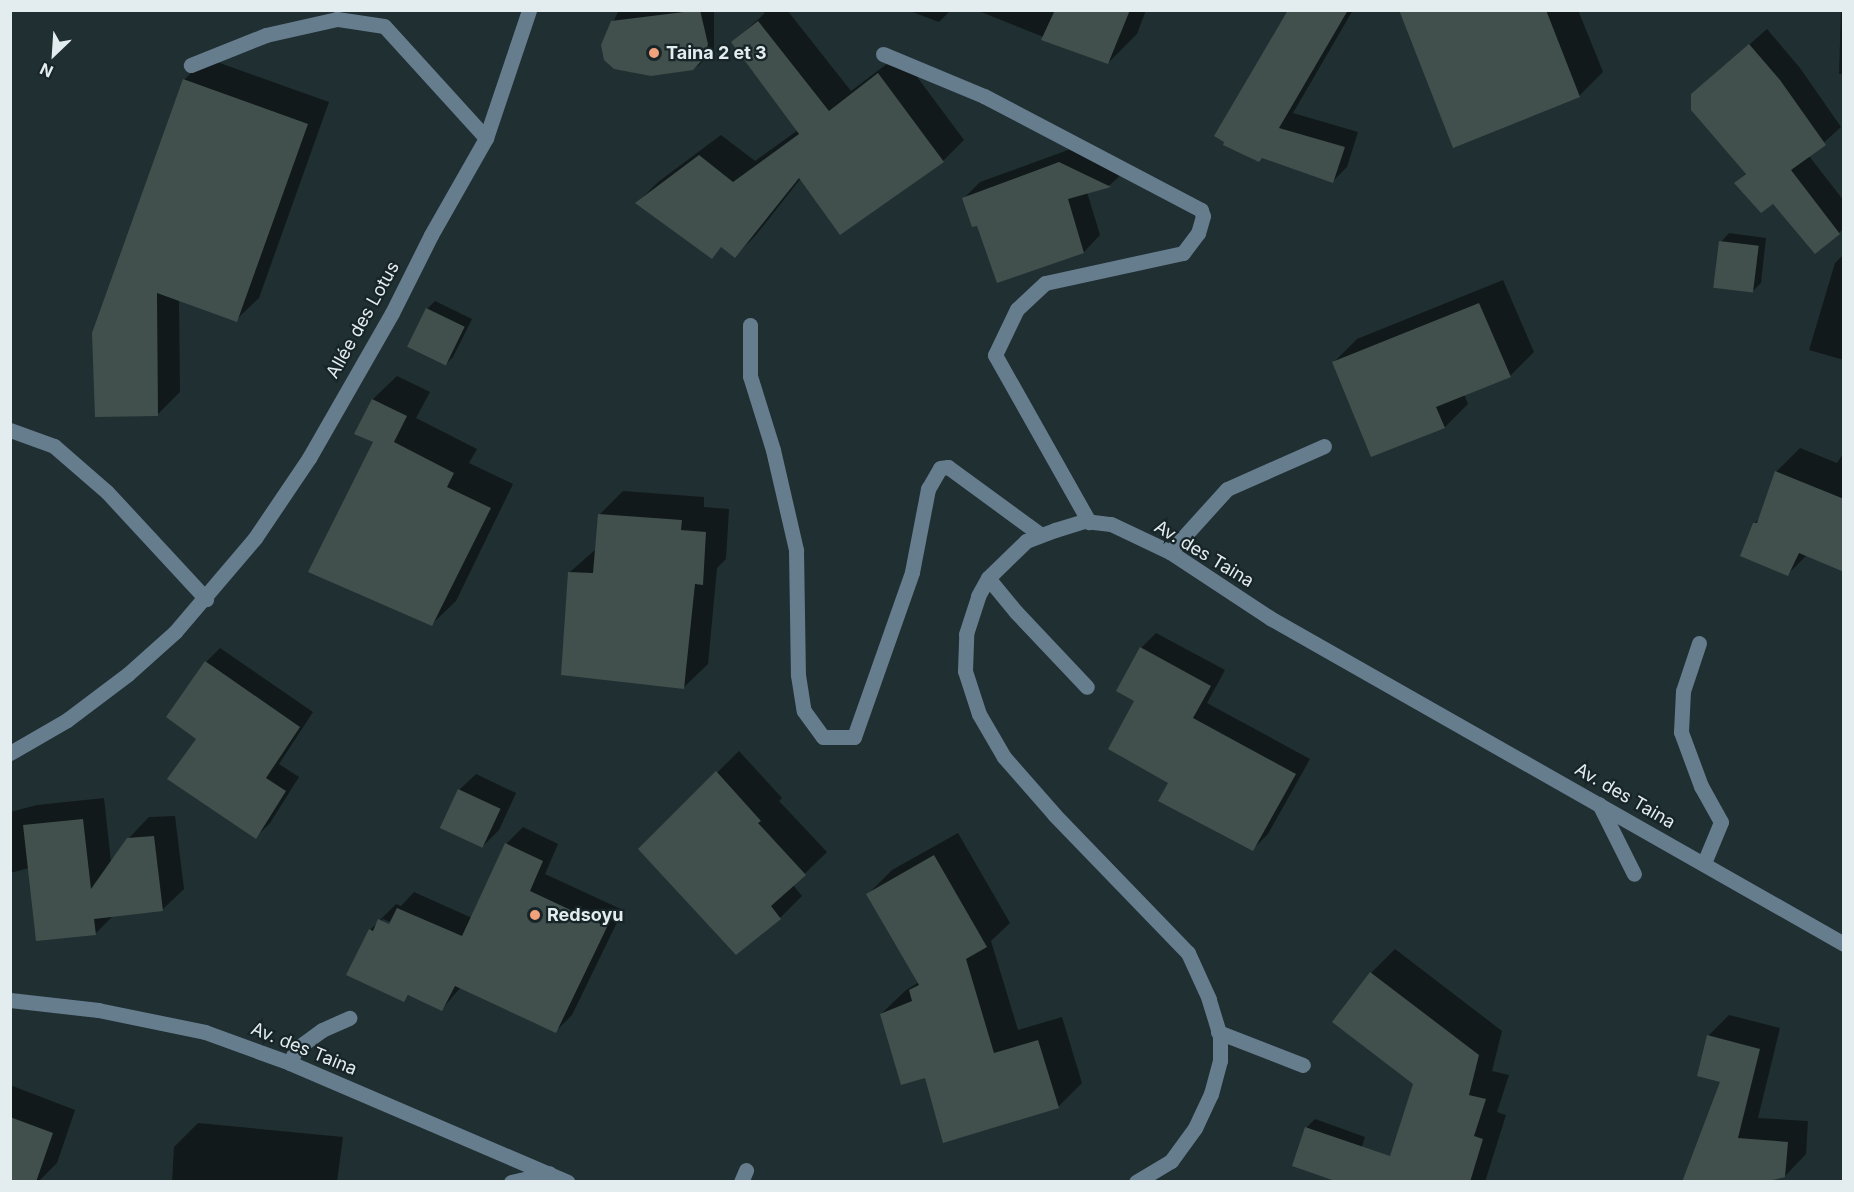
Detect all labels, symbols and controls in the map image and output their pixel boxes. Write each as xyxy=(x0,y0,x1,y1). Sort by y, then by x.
north arrow xyxy=(24,24,84,84)
place label: Taina 2 et 3 xyxy=(666,42,767,64)
marker: Taina 2 et 3 xyxy=(647,46,661,60)
text: N xyxy=(37,59,56,82)
street label: Allée des Lotus xyxy=(322,258,404,382)
street label: Av. des Taina xyxy=(1150,516,1258,592)
street label: Av. des Taina xyxy=(1571,759,1679,833)
place label: Redsoyu xyxy=(547,904,624,926)
marker: Redsoyu xyxy=(528,908,542,922)
street label: Av. des Taina xyxy=(248,1018,360,1080)

